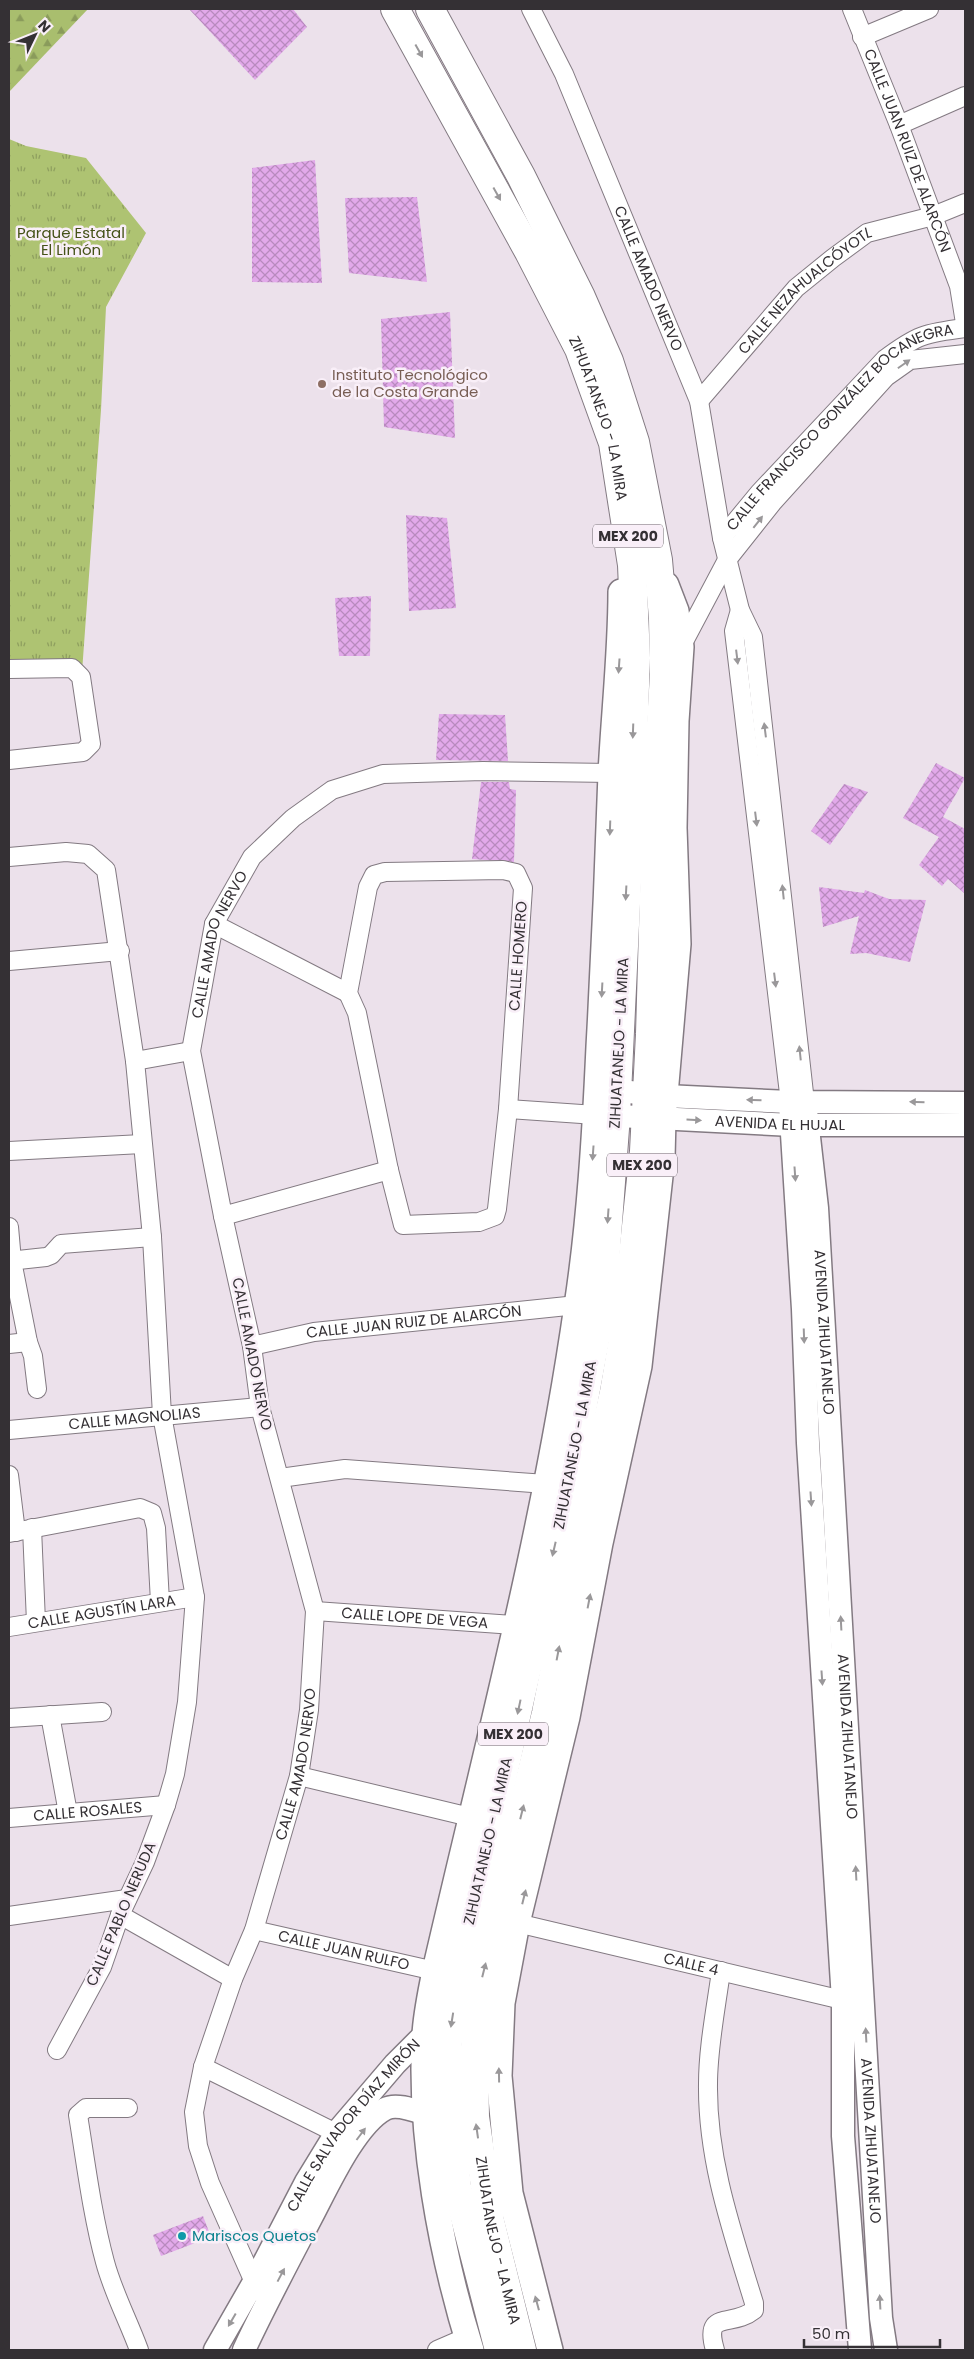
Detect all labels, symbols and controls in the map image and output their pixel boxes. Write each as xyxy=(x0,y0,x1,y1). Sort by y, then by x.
north arrow xyxy=(10,10,60,60)
text: N xyxy=(34,15,55,37)
one-way arrow xyxy=(414,45,423,58)
street label: CALLE JUAN RUIZ DE ALARCÓN xyxy=(859,45,956,255)
one-way arrow xyxy=(493,186,501,201)
street label: CALLE AMADO NERVO xyxy=(609,202,688,354)
street label: CALLE NEZAHUALCÓYOTL xyxy=(733,221,874,358)
park label: Parque Estatal El Limón xyxy=(17,222,125,260)
street label: CALLE FRANCISCO GONZÁLEZ BOCANEGRA xyxy=(721,319,955,535)
street label: ZIHUATANEJO - LA MIRA xyxy=(564,332,633,502)
one-way arrow xyxy=(897,359,910,369)
place label: Instituto Tecnológico de la Costa Grande xyxy=(332,364,488,402)
marker: Instituto Tecnológico de la Costa Grande xyxy=(316,378,328,390)
one-way arrow xyxy=(752,515,763,528)
road number: MEX 200 xyxy=(593,524,663,548)
one-way arrow xyxy=(733,650,741,666)
one-way arrow xyxy=(615,658,623,674)
one-way arrow xyxy=(761,722,769,738)
one-way arrow xyxy=(629,723,637,739)
one-way arrow xyxy=(752,811,760,827)
one-way arrow xyxy=(606,820,614,836)
street label: CALLE AMADO NERVO xyxy=(186,867,252,1020)
one-way arrow xyxy=(779,883,787,899)
one-way arrow xyxy=(622,885,630,901)
street label: CALLE HOMERO xyxy=(503,900,532,1012)
street label: ZIHUATANEJO - LA MIRA xyxy=(604,957,633,1129)
one-way arrow xyxy=(771,973,779,989)
one-way arrow xyxy=(598,983,606,999)
one-way arrow xyxy=(796,1045,804,1061)
one-way arrow xyxy=(746,1096,762,1104)
one-way arrow xyxy=(908,1098,924,1106)
street label: AVENIDA EL HUJAL xyxy=(714,1110,845,1135)
one-way arrow xyxy=(686,1117,702,1125)
one-way arrow xyxy=(588,1145,596,1161)
road number: MEX 200 xyxy=(607,1154,677,1176)
one-way arrow xyxy=(791,1166,799,1182)
one-way arrow xyxy=(604,1208,612,1224)
street label: AVENIDA ZIHUATANEJO xyxy=(809,1249,840,1416)
street label: CALLE AMADO NERVO xyxy=(227,1276,278,1432)
street label: CALLE JUAN RUIZ DE ALARCÓN xyxy=(304,1300,523,1343)
one-way arrow xyxy=(800,1329,808,1345)
street label: ZIHUATANEJO - LA MIRA xyxy=(548,1359,601,1531)
street label: CALLE MAGNOLIAS xyxy=(67,1401,201,1435)
one-way arrow xyxy=(808,1491,816,1507)
one-way arrow xyxy=(550,1541,558,1556)
street label: CALLE AGUSTÍN LARA xyxy=(26,1589,177,1634)
one-way arrow xyxy=(585,1594,593,1609)
street label: CALLE LOPE DE VEGA xyxy=(341,1602,489,1633)
one-way arrow xyxy=(837,1615,845,1631)
one-way arrow xyxy=(554,1645,562,1661)
street label: AVENIDA ZIHUATANEJO xyxy=(833,1653,863,1820)
one-way arrow xyxy=(819,1671,827,1687)
street label: CALLE AMADO NERVO xyxy=(270,1687,320,1843)
one-way arrow xyxy=(514,1700,522,1716)
road number: MEX 200 xyxy=(478,1722,548,1746)
street label: ZIHUATANEJO - LA MIRA xyxy=(458,1755,517,1927)
street label: CALLE ROSALES xyxy=(32,1796,143,1826)
one-way arrow xyxy=(518,1804,526,1819)
street label: CALLE PABLO NERUDA xyxy=(81,1838,160,1989)
one-way arrow xyxy=(851,1864,859,1880)
one-way arrow xyxy=(520,1889,528,1904)
street label: CALLE JUAN RULFO xyxy=(276,1925,412,1975)
street label: CALLE 4 xyxy=(662,1947,721,1980)
one-way arrow xyxy=(480,1962,488,1977)
one-way arrow xyxy=(447,2013,455,2029)
one-way arrow xyxy=(861,2027,869,2043)
street label: CALLE SALVADOR DÍAZ MIRÓN xyxy=(281,2034,425,2215)
street label: AVENIDA ZIHUATANEJO xyxy=(856,2057,887,2224)
one-way arrow xyxy=(495,2066,503,2082)
one-way arrow xyxy=(473,2123,481,2139)
one-way arrow xyxy=(355,2128,366,2141)
street label: ZIHUATANEJO - LA MIRA xyxy=(471,2155,526,2327)
place label: Mariscos Quetos xyxy=(192,2225,316,2246)
marker: Mariscos Quetos xyxy=(176,2230,188,2242)
one-way arrow xyxy=(277,2268,285,2282)
one-way arrow xyxy=(876,2294,884,2310)
one-way arrow xyxy=(533,2296,541,2311)
one-way arrow xyxy=(228,2313,237,2326)
scale bar xyxy=(804,2316,940,2348)
text: 50 m xyxy=(812,2323,850,2344)

